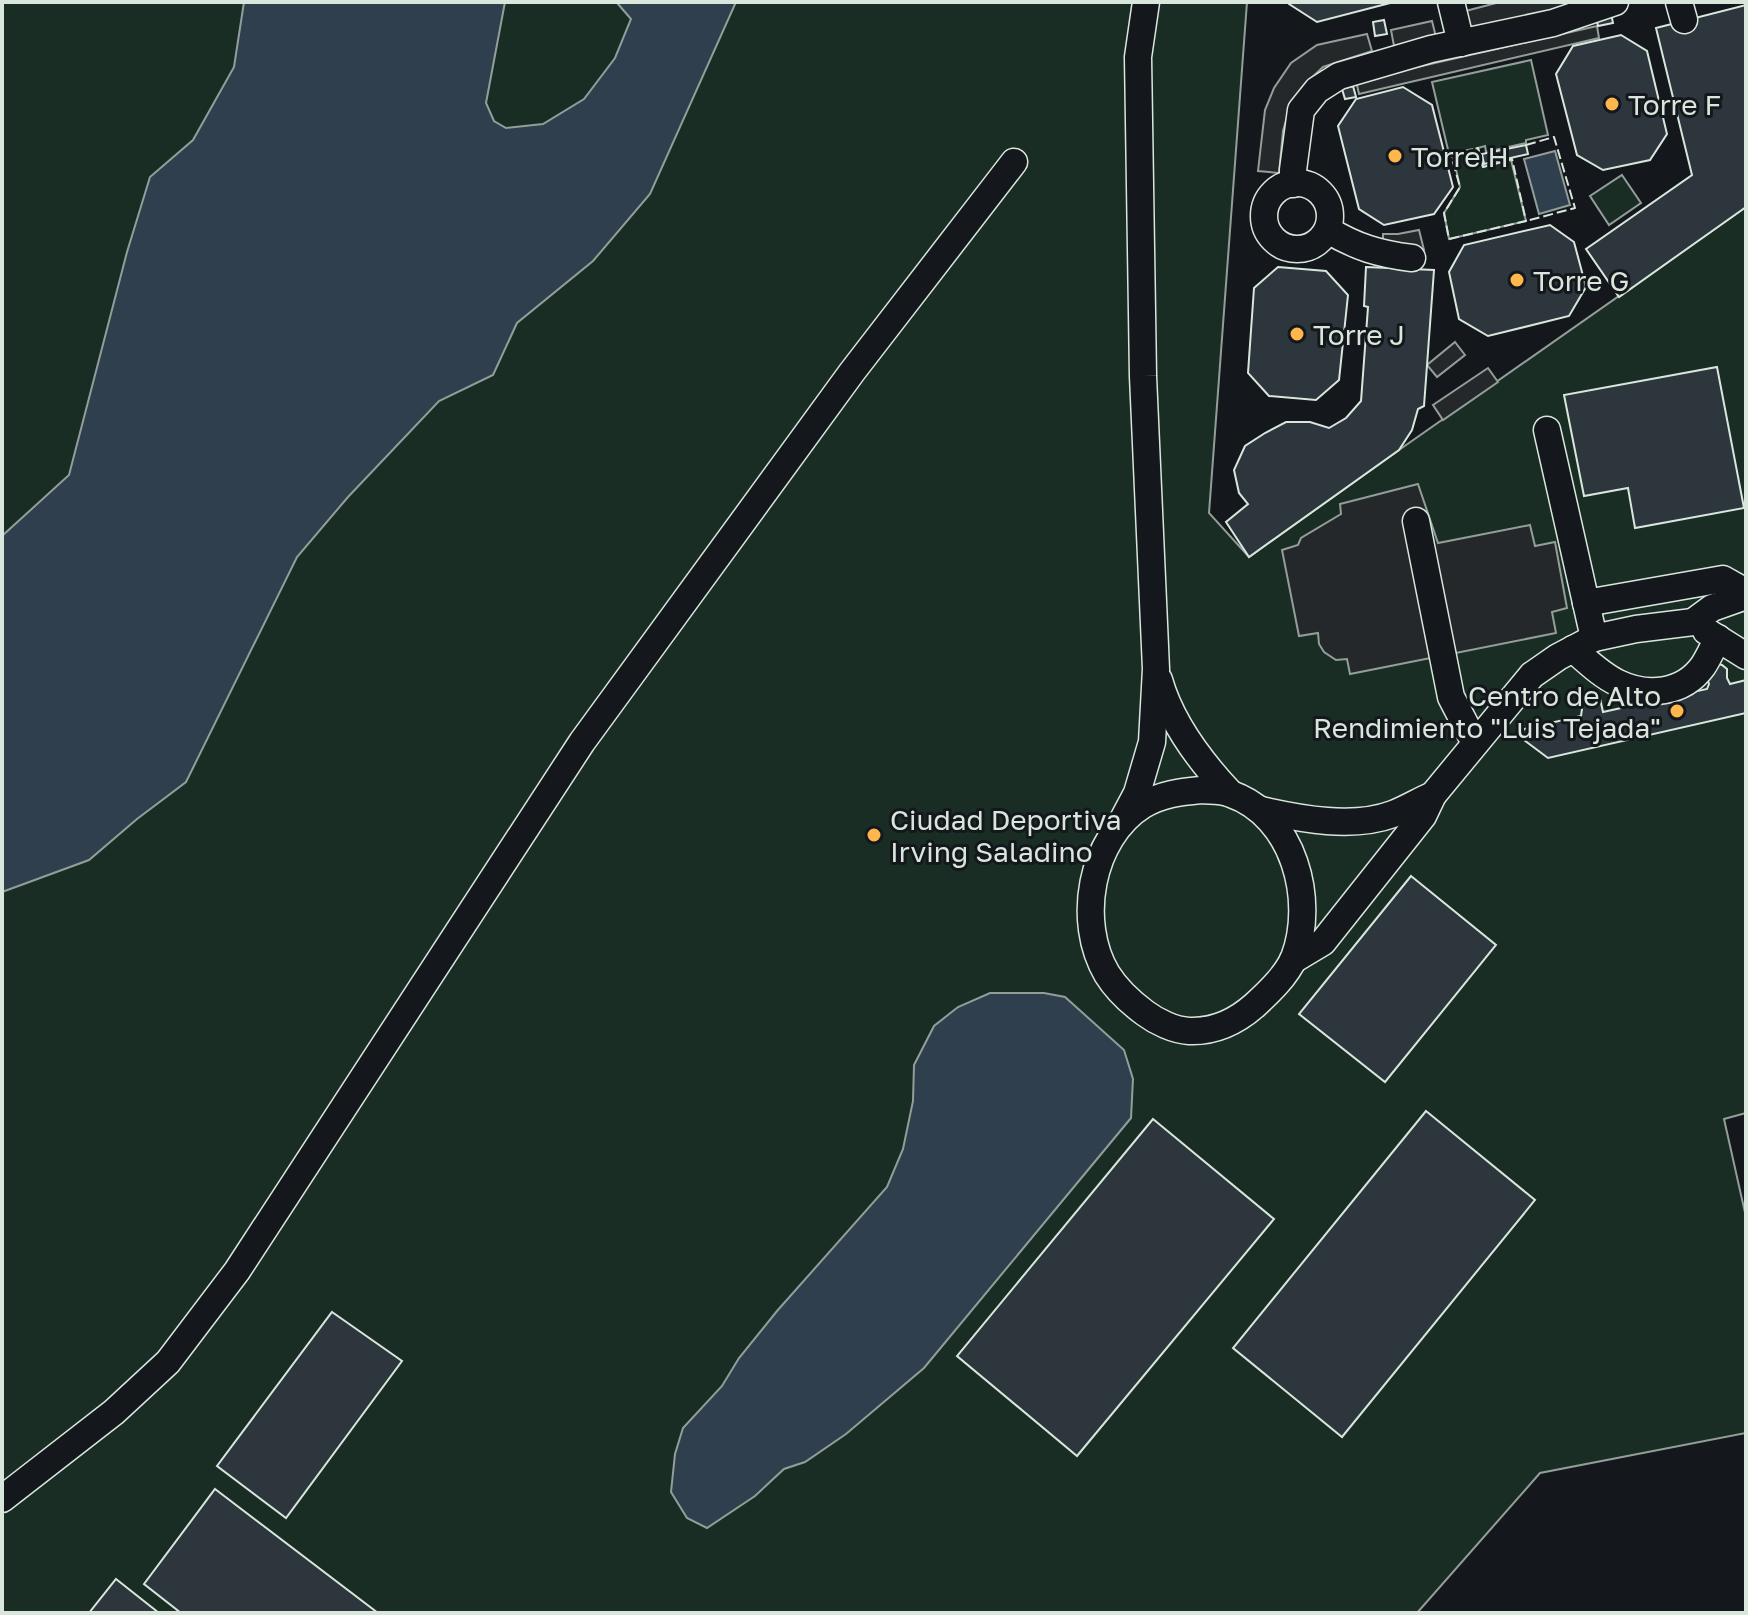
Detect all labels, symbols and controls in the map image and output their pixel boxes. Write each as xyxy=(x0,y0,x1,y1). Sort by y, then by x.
place label: Torre F xyxy=(1628,88,1721,121)
marker: Torre F xyxy=(1603,95,1621,113)
place label: Torre H xyxy=(1411,140,1509,173)
marker: Torre H xyxy=(1386,147,1404,165)
place label: Torre G xyxy=(1533,264,1629,297)
marker: Torre G xyxy=(1508,271,1526,289)
place label: Torre J xyxy=(1313,318,1405,351)
marker: Torre J xyxy=(1288,325,1306,343)
place label: Centro de Alto Rendimiento "Luis Tejada" xyxy=(1313,679,1661,744)
marker: Centro de Alto Rendimiento "Luis Tejada" xyxy=(1668,702,1686,720)
place label: Ciudad Deportiva Irving Saladino xyxy=(890,803,1121,868)
marker: Ciudad Deportiva Irving Saladino xyxy=(865,826,883,844)

